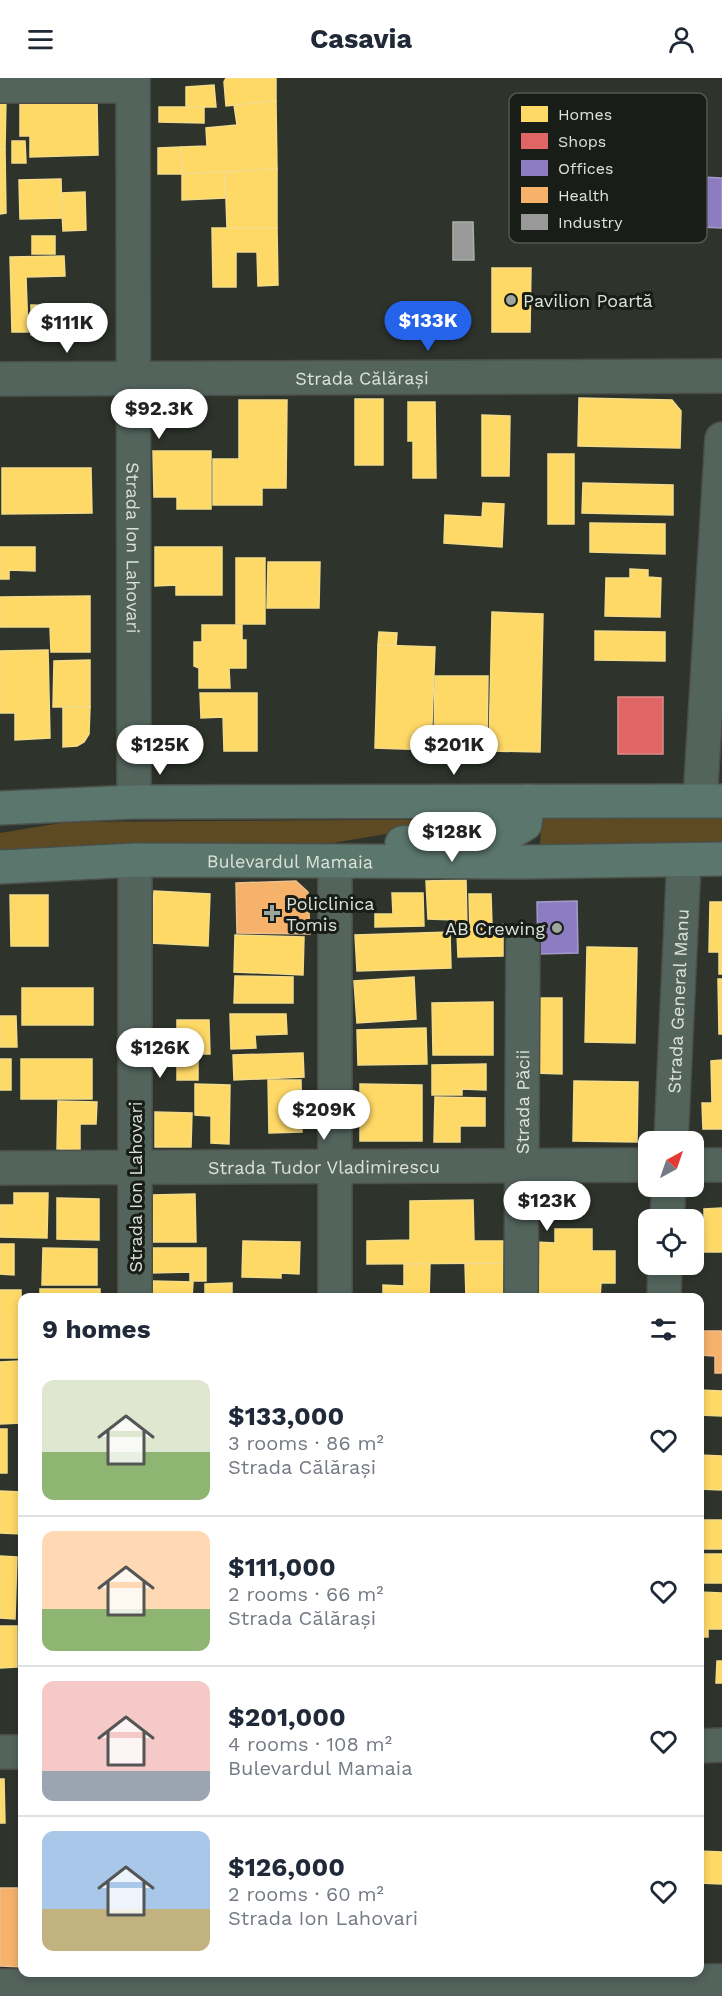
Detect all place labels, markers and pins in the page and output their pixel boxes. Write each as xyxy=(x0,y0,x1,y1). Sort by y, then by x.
place label: Pavilion Poartă xyxy=(523,290,653,311)
marker: Pavilion Poartă xyxy=(504,293,518,307)
pin: $133K xyxy=(386,301,470,352)
pin: $111K xyxy=(25,303,109,354)
pin: $92.3K xyxy=(110,389,208,440)
pin: $125K xyxy=(118,725,202,776)
pin: $201K xyxy=(412,725,496,776)
pin: $128K xyxy=(410,812,494,863)
place label: Policlinica Tomis xyxy=(286,893,375,935)
marker: Policlinica Tomis xyxy=(263,904,281,922)
place label: AB Crewing xyxy=(445,918,545,939)
marker: AB Crewing xyxy=(550,921,564,935)
pin: $126K xyxy=(118,1028,202,1079)
pin: $209K xyxy=(282,1090,366,1141)
pin: $123K xyxy=(505,1181,589,1232)

